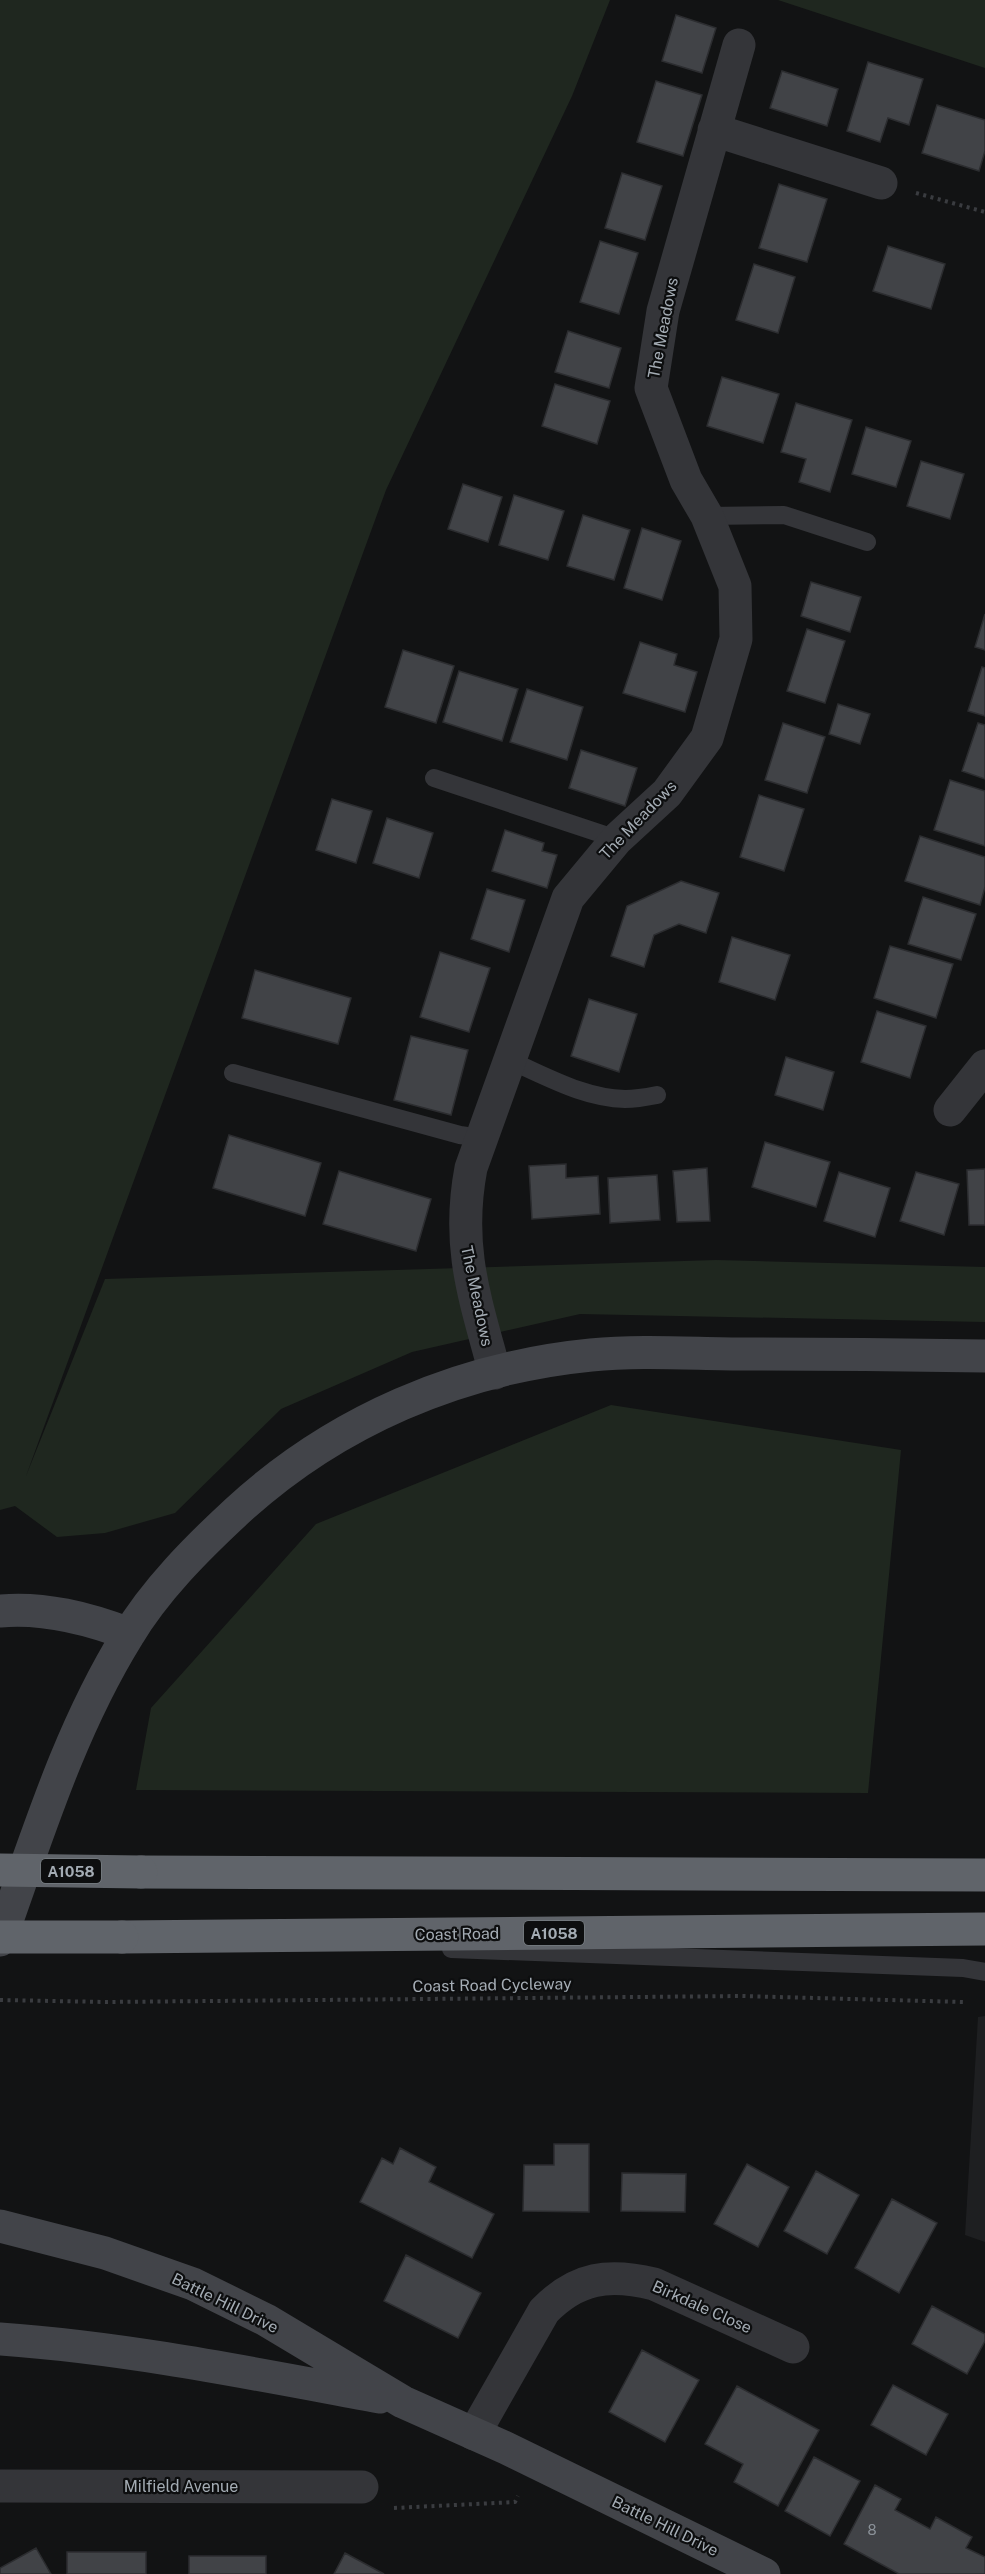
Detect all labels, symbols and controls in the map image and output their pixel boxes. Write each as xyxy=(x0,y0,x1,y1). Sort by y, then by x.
street label: The Meadows xyxy=(644,276,682,380)
street label: The Meadows xyxy=(596,777,680,863)
street label: The Meadows xyxy=(457,1244,497,1348)
road number: A1058 xyxy=(41,1859,101,1883)
road number: A1058 xyxy=(524,1921,584,1945)
street label: Coast Road xyxy=(415,1924,499,1944)
street label: Coast Road Cycleway xyxy=(412,1974,572,1996)
street label: Battle Hill Drive xyxy=(169,2269,281,2337)
street label: Birkdale Close xyxy=(649,2277,755,2337)
street label: Milfield Avenue xyxy=(124,2477,238,2496)
street label: Battle Hill Drive xyxy=(609,2492,721,2560)
house number: 8 xyxy=(867,2522,877,2538)

